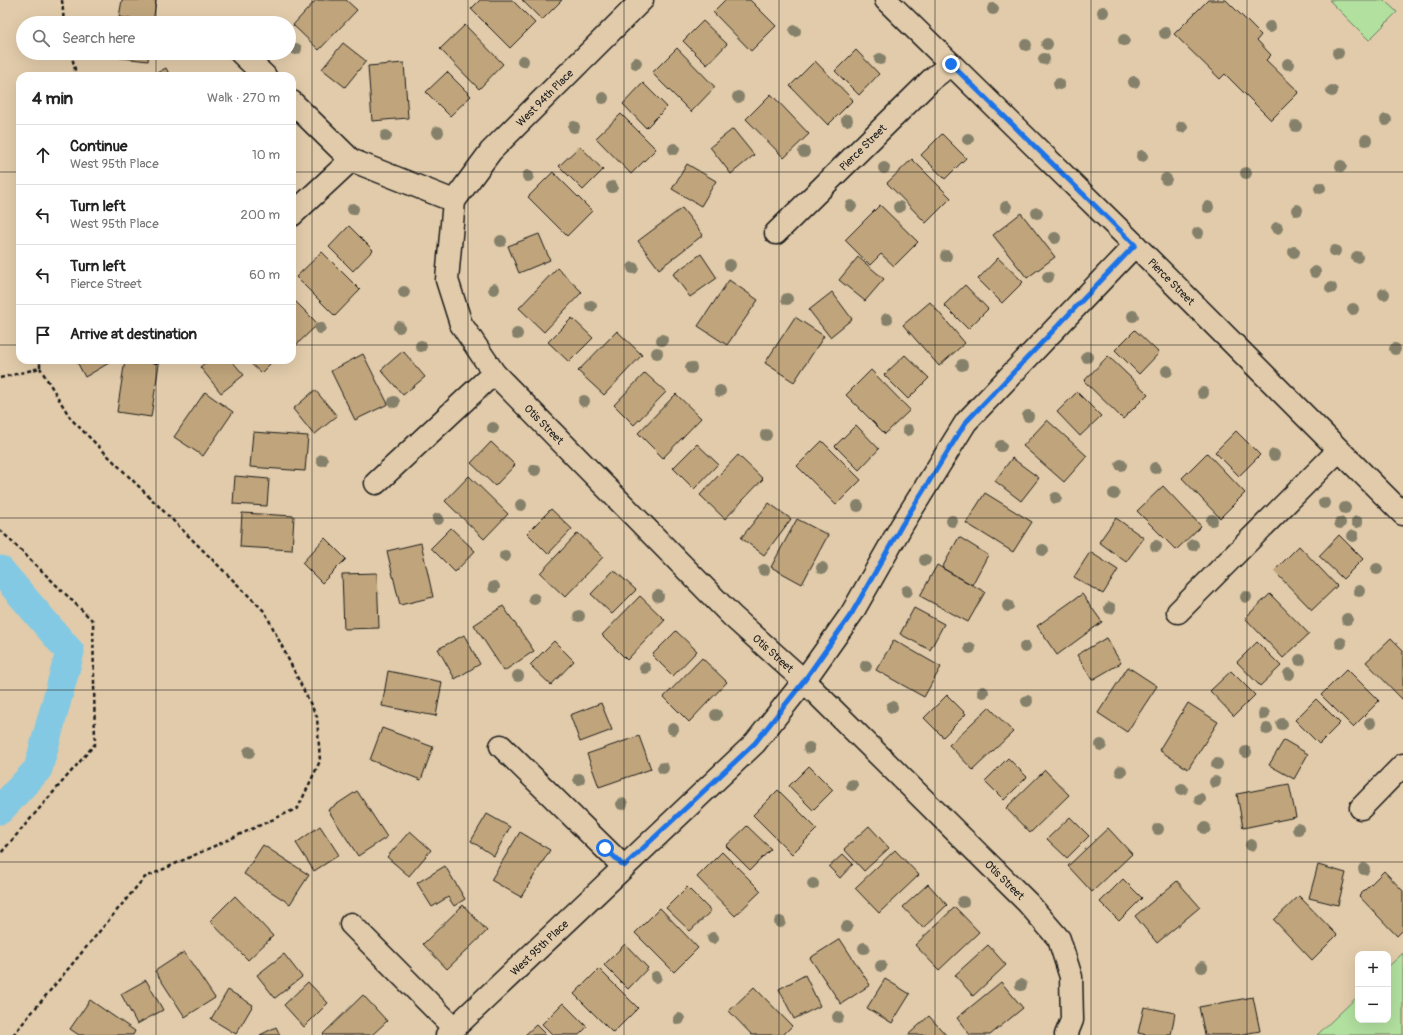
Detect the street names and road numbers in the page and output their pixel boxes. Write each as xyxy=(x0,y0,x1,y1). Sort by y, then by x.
street label: West 94th Place xyxy=(514,66,577,129)
street label: Pierce Street xyxy=(837,121,889,173)
street label: Pierce Street xyxy=(1145,256,1198,308)
street label: Otis Street xyxy=(522,402,567,447)
street label: Otis Street xyxy=(750,631,797,675)
street label: Otis Street xyxy=(982,857,1028,903)
street label: West 95th Place xyxy=(507,917,571,978)

